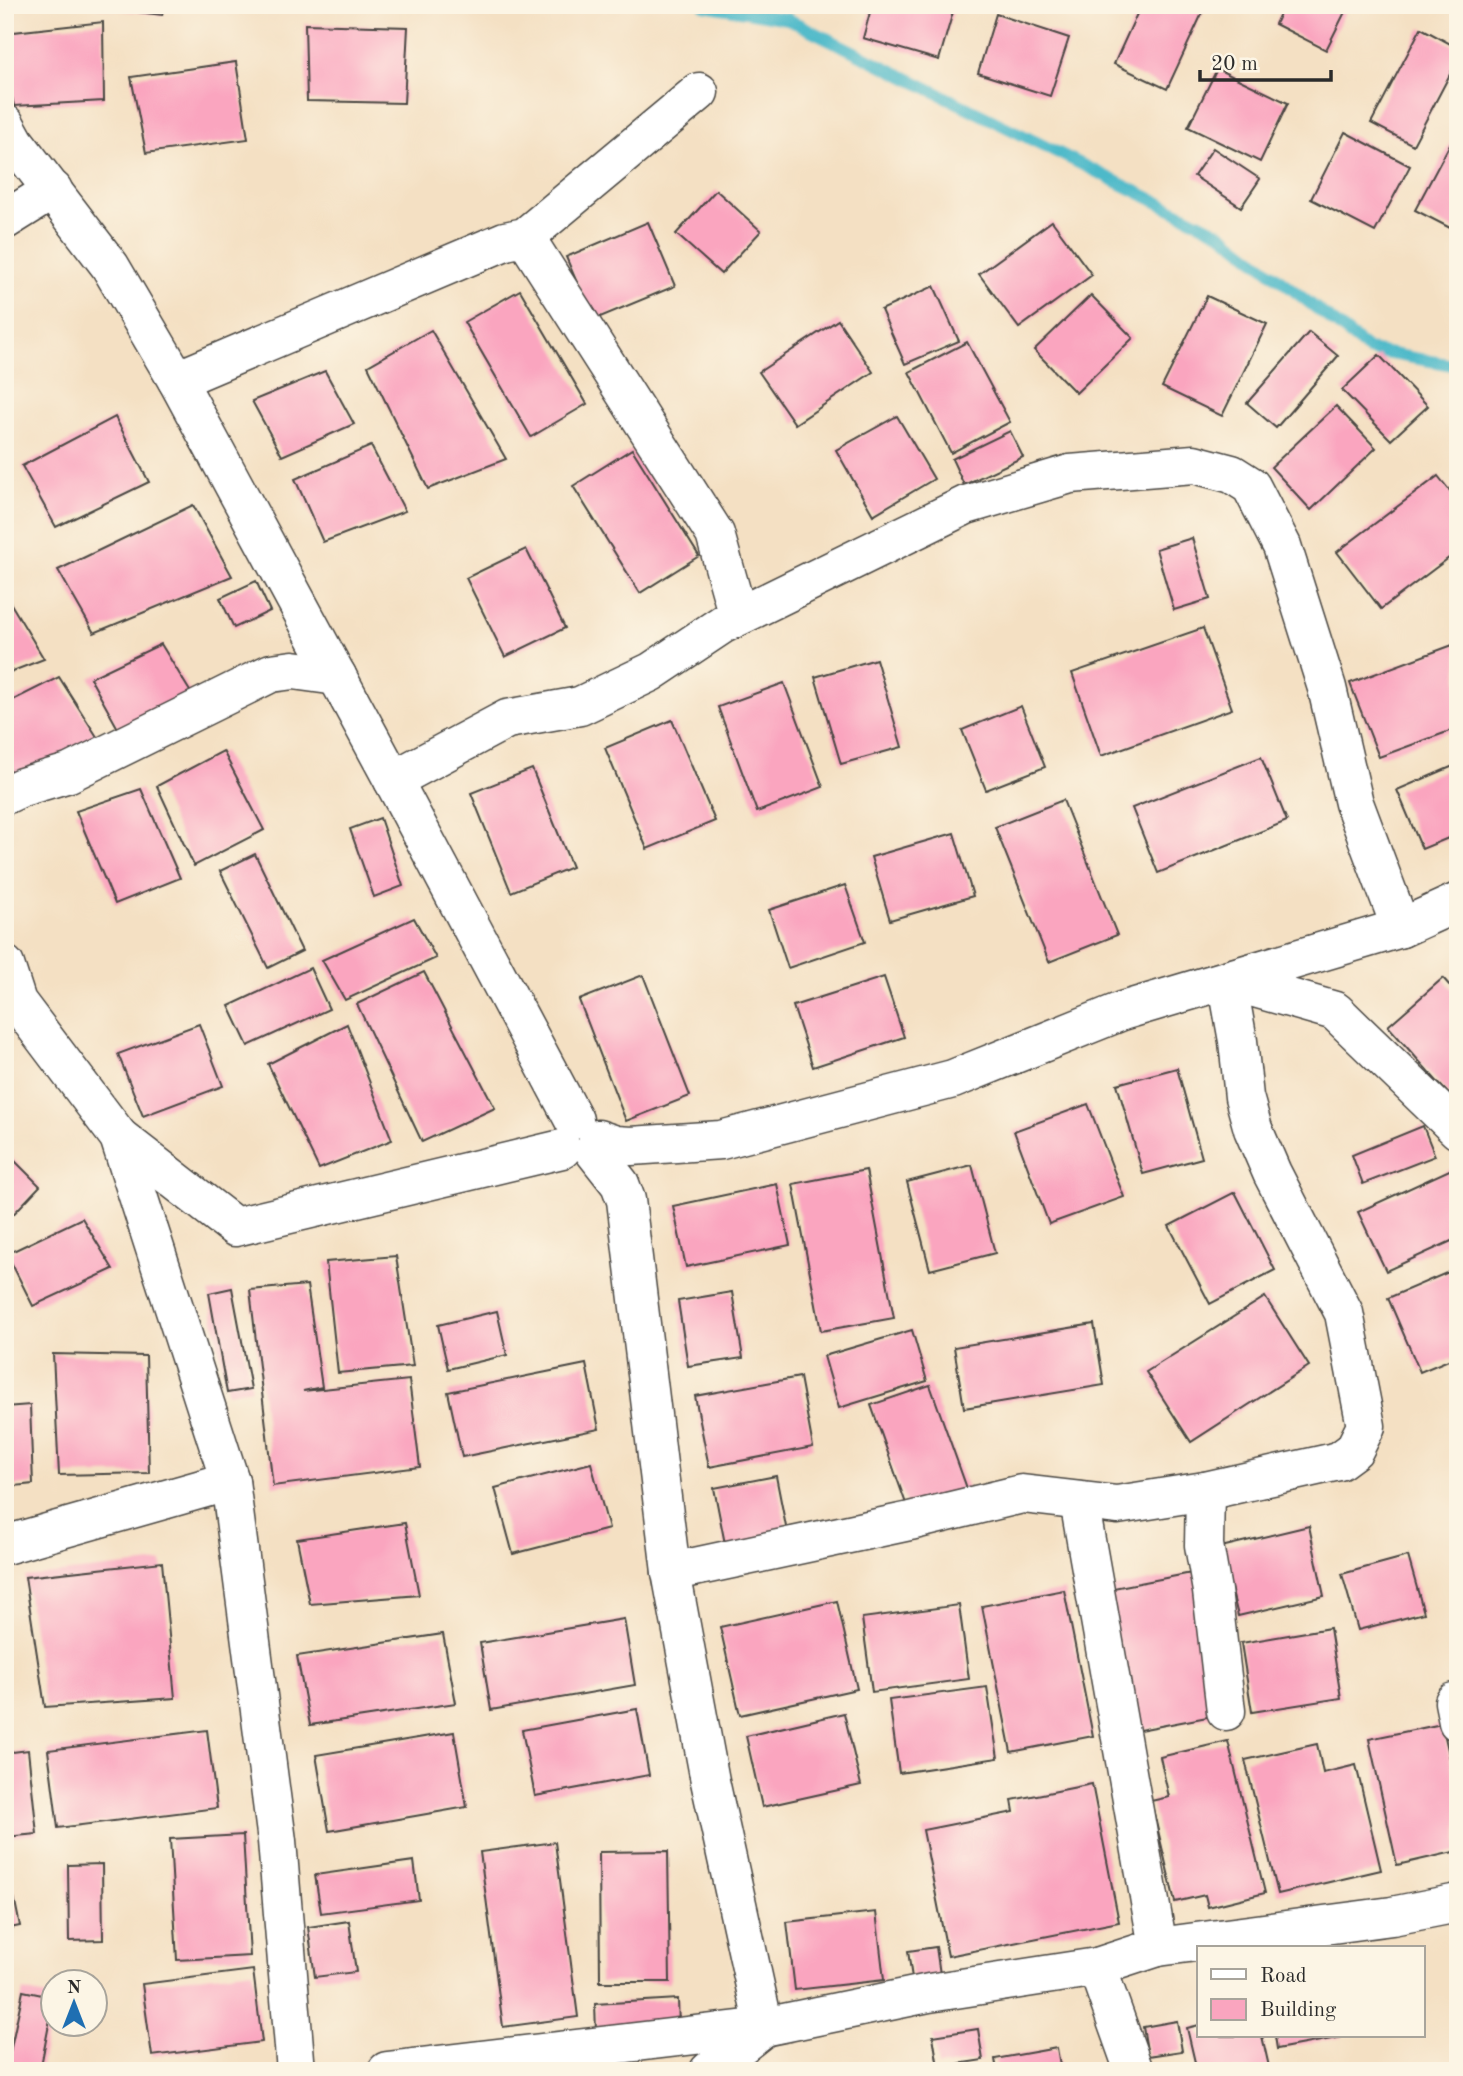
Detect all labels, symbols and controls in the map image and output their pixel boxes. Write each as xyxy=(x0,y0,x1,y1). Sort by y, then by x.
scale bar xyxy=(1200,38,1332,82)
text: 20 m xyxy=(1211,54,1258,75)
legend xyxy=(1197,1946,1424,2038)
text: Road xyxy=(1260,1966,1307,1987)
north arrow xyxy=(38,1968,108,2038)
text: N xyxy=(67,1979,82,1998)
text: Building xyxy=(1260,2000,1337,2021)

